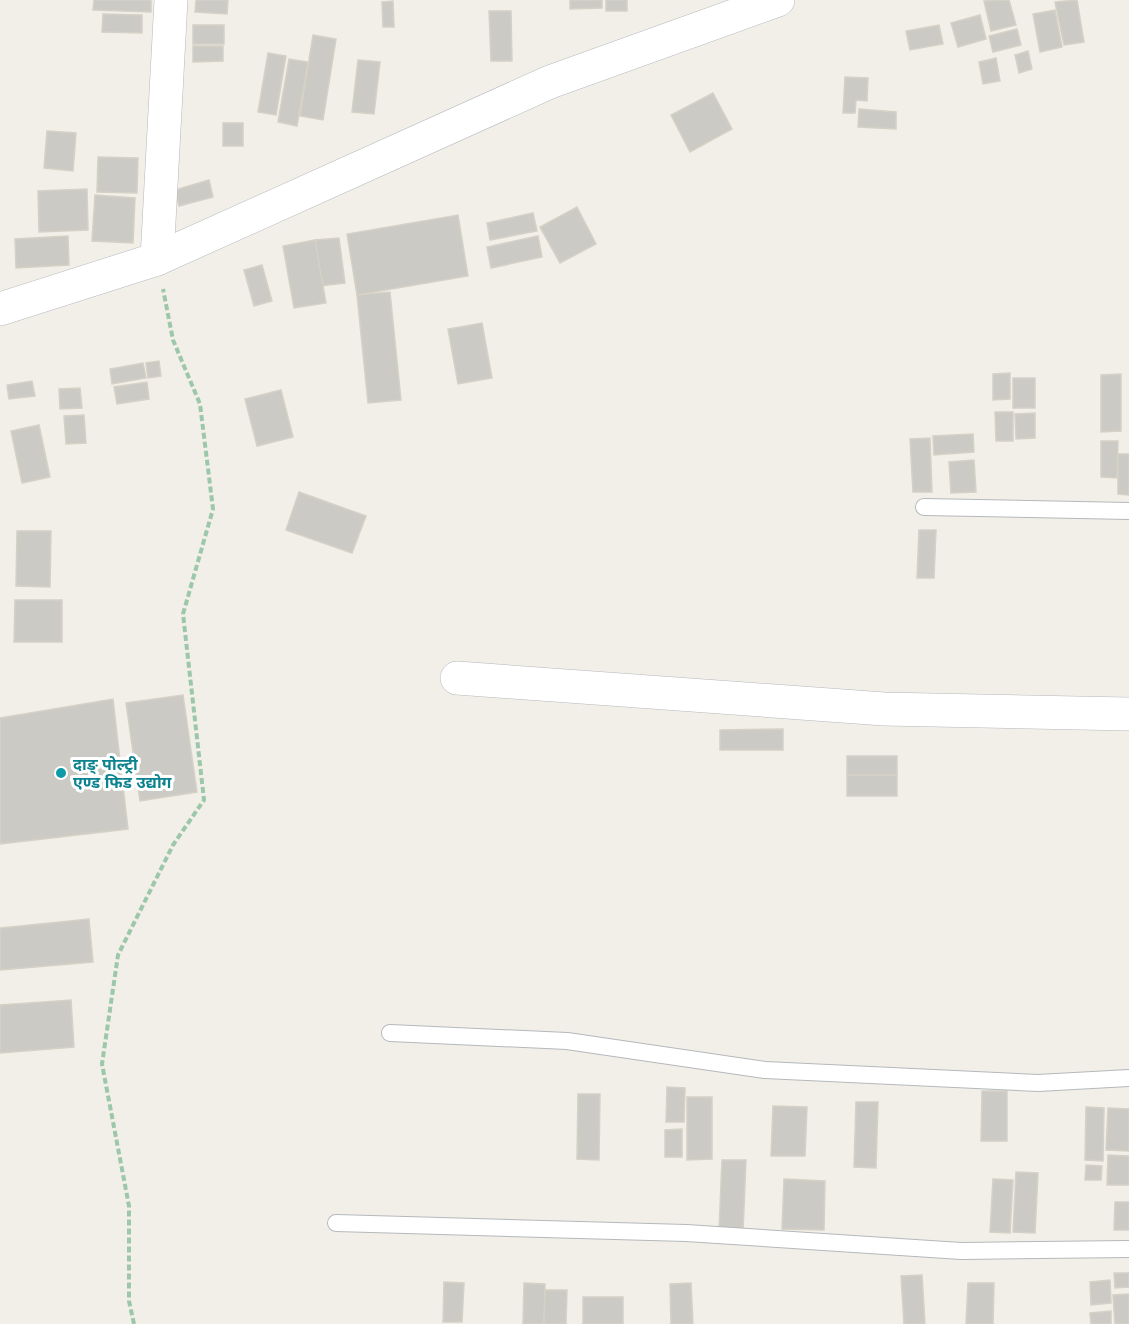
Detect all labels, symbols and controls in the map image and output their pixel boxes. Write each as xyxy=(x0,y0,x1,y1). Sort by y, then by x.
place label: दाङ् पोल्ट्री एण्ड फिड उद्योग xyxy=(73,754,173,792)
marker: दाङ् पोल्ट्री एण्ड फिड उद्योग xyxy=(54,766,68,780)

